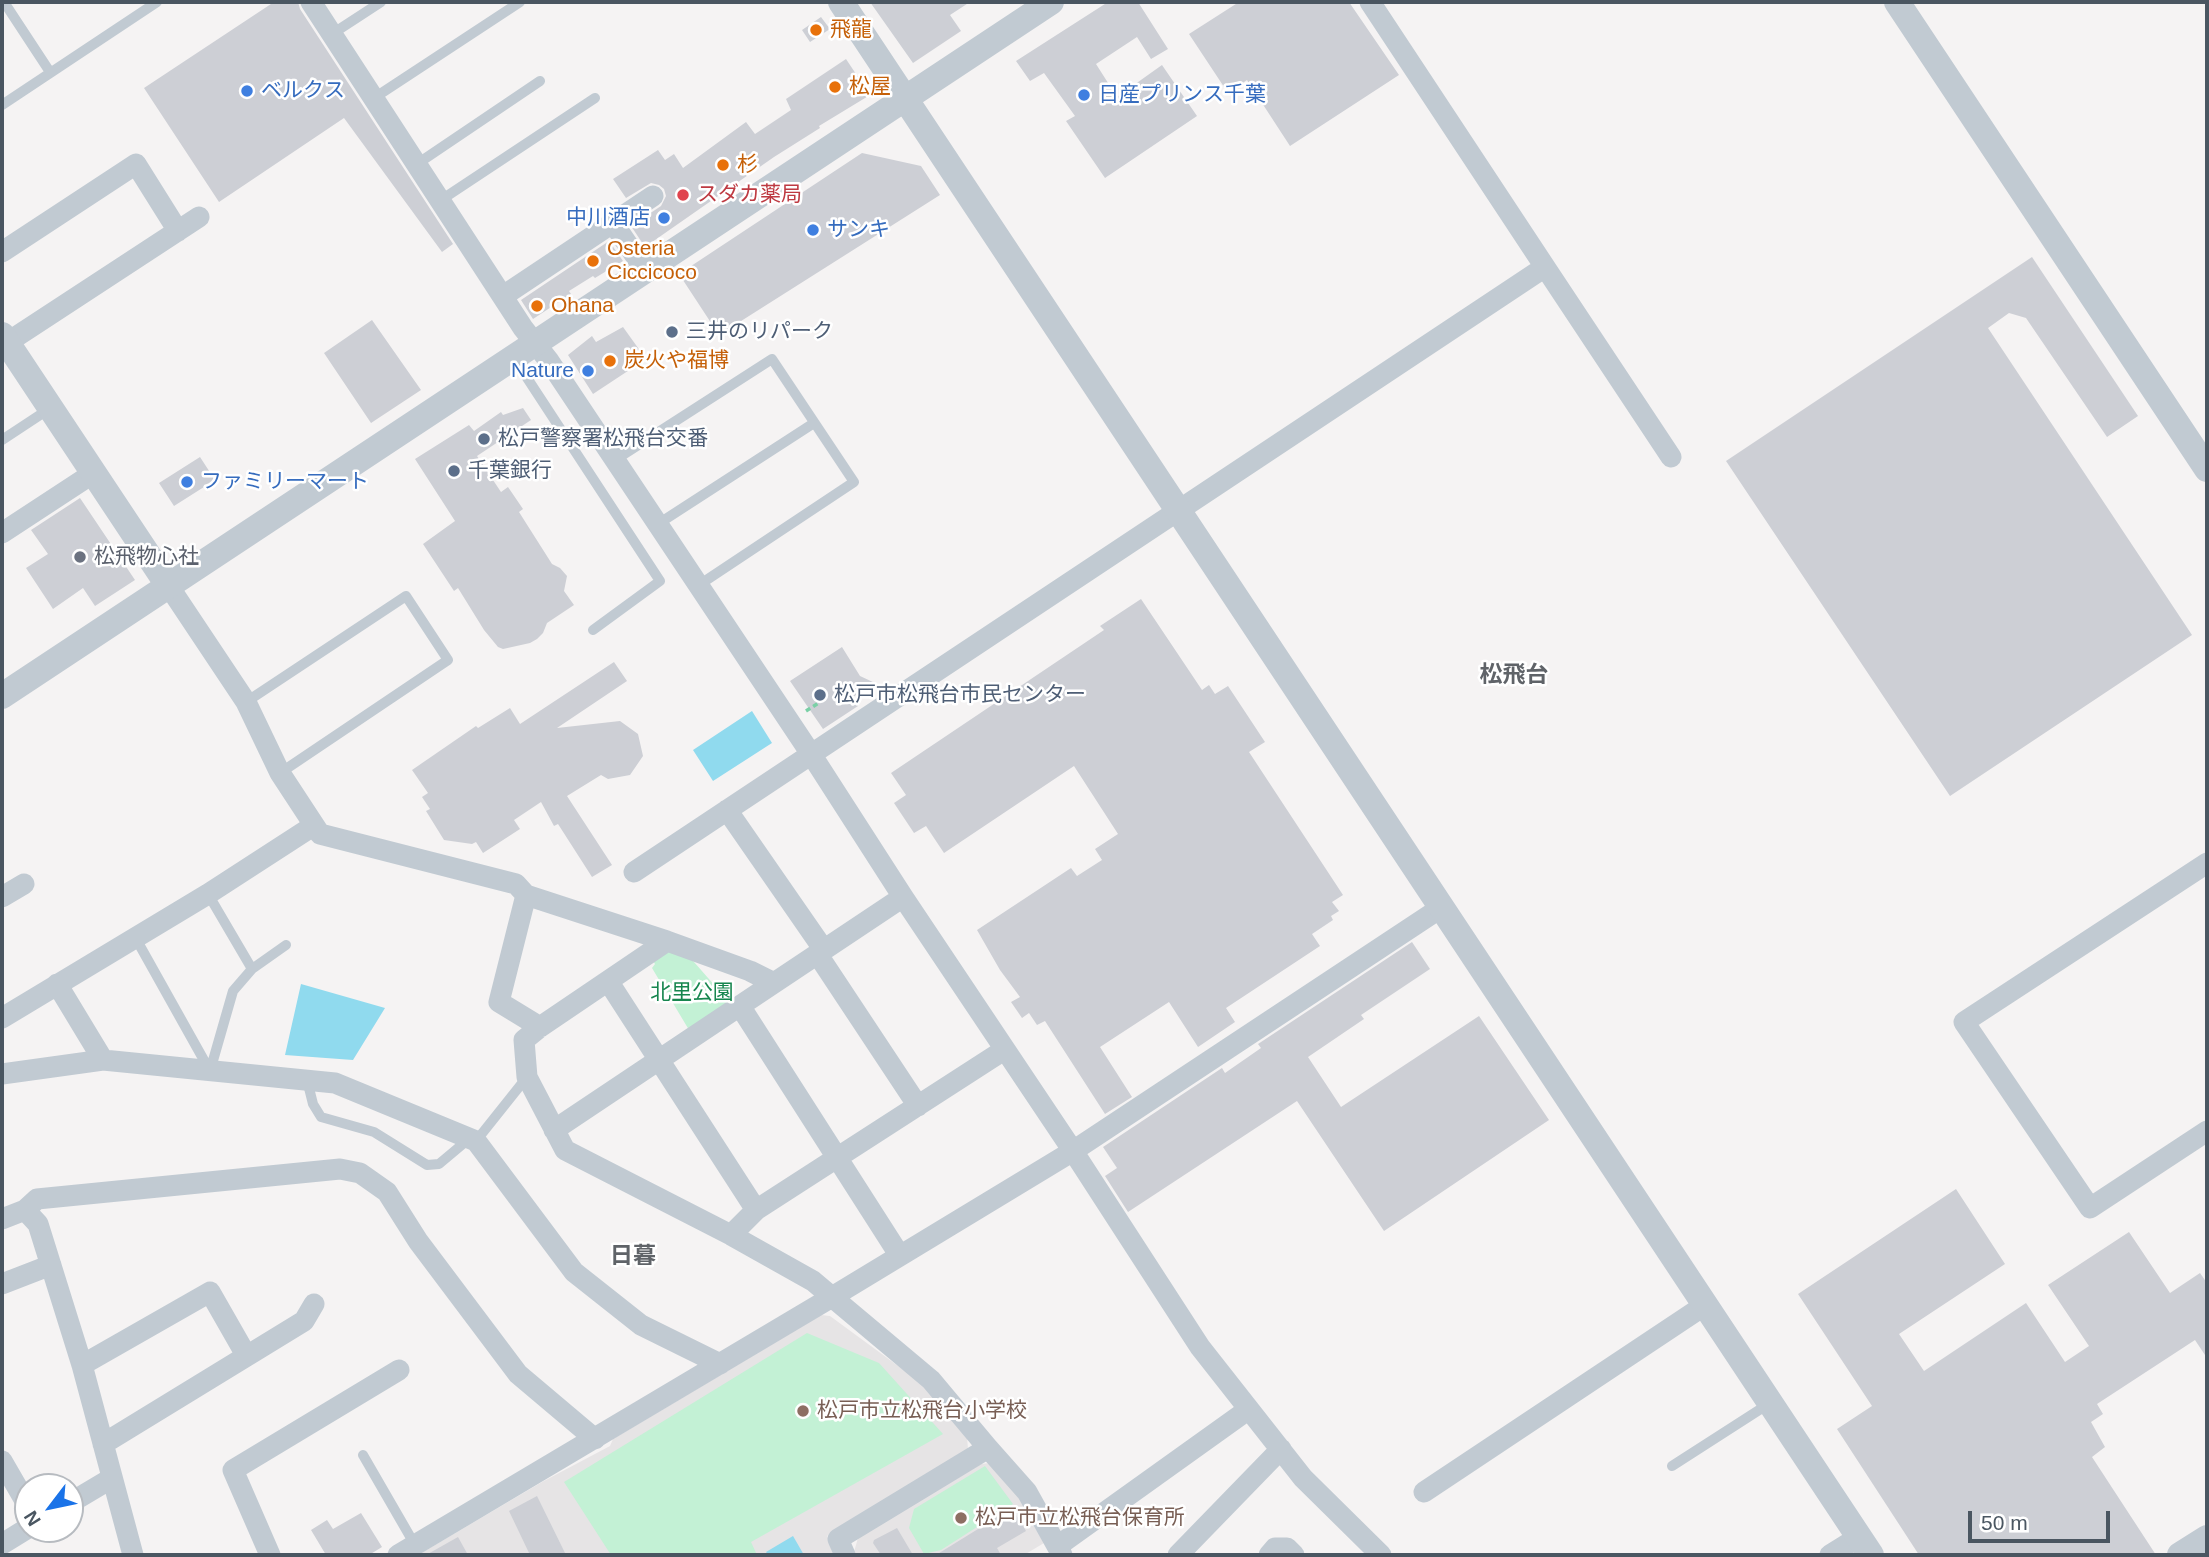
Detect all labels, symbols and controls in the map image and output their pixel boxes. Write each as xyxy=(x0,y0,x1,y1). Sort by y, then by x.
place label: 飛龍 xyxy=(830,17,872,43)
marker: 飛龍 xyxy=(808,22,824,38)
place label: 松屋 xyxy=(849,74,891,100)
place label: ベルクス xyxy=(261,78,345,104)
marker: 松屋 xyxy=(827,79,843,95)
place label: 日産プリンス千葉 xyxy=(1098,82,1266,108)
marker: ベルクス xyxy=(239,83,255,99)
marker: 日産プリンス千葉 xyxy=(1076,87,1092,103)
place label: 杉 xyxy=(737,152,758,178)
marker: 杉 xyxy=(715,157,731,173)
place label: スダカ薬局 xyxy=(697,182,802,208)
marker: スダカ薬局 xyxy=(675,187,691,203)
place label: 中川酒店 xyxy=(566,205,650,231)
marker: 中川酒店 xyxy=(656,210,672,226)
place label: サンキ xyxy=(827,217,890,243)
marker: サンキ xyxy=(805,222,821,238)
place label: Osteria Ciccicoco xyxy=(607,236,697,286)
marker: Osteria Ciccicoco xyxy=(585,253,601,269)
place label: Ohana xyxy=(551,293,614,319)
marker: Ohana xyxy=(529,298,545,314)
place label: 三井のリパーク xyxy=(686,319,833,345)
marker: 三井のリパーク xyxy=(664,324,680,340)
place label: 炭火や福博 xyxy=(624,348,729,374)
marker: 炭火や福博 xyxy=(602,353,618,369)
place label: Nature xyxy=(511,358,574,384)
marker: Nature xyxy=(580,363,596,379)
place label: 松戸警察署松飛台交番 xyxy=(498,426,708,452)
marker: 松戸警察署松飛台交番 xyxy=(476,431,492,447)
place label: 千葉銀行 xyxy=(468,458,552,484)
marker: 千葉銀行 xyxy=(446,463,462,479)
place label: ファミリーマート xyxy=(201,469,369,495)
marker: ファミリーマート xyxy=(179,474,195,490)
place label: 松飛物心社 xyxy=(94,544,199,570)
marker: 松飛物心社 xyxy=(72,549,88,565)
district label: 松飛台 xyxy=(1480,662,1548,690)
place label: 松戸市松飛台市民センター xyxy=(834,682,1086,708)
marker: 松戸市松飛台市民センター xyxy=(812,687,828,703)
park label: 北里公園 xyxy=(650,980,734,1006)
district label: 日暮 xyxy=(610,1243,656,1271)
place label: 松戸市立松飛台小学校 xyxy=(817,1398,1027,1424)
marker: 松戸市立松飛台小学校 xyxy=(795,1403,811,1419)
north arrow xyxy=(14,1473,84,1543)
scale bar xyxy=(1971,1498,2113,1542)
place label: 松戸市立松飛台保育所 xyxy=(975,1505,1185,1531)
text: N xyxy=(20,1507,45,1530)
marker: 松戸市立松飛台保育所 xyxy=(953,1510,969,1526)
text: 50 m xyxy=(1981,1511,2028,1534)

